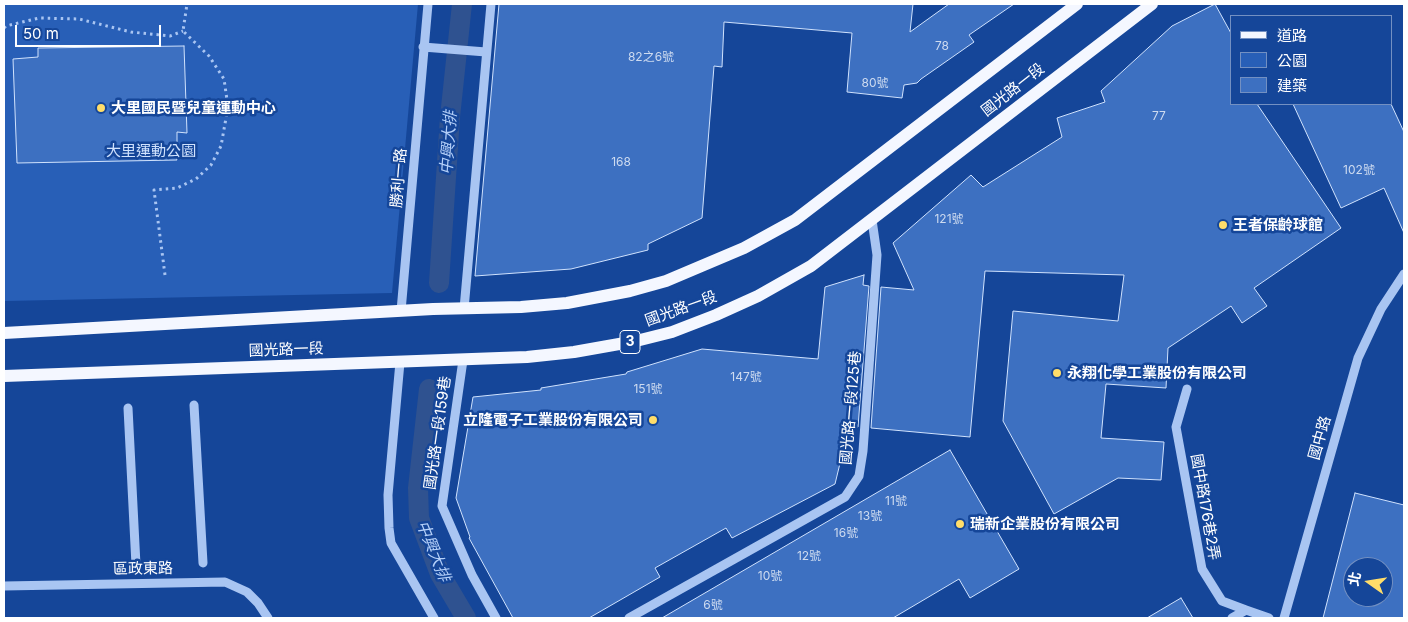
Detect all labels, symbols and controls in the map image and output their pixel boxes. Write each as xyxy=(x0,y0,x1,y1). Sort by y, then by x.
scale bar xyxy=(18,15,164,47)
legend xyxy=(1230,15,1393,105)
text: 50 m xyxy=(23,24,59,43)
text: 道路 xyxy=(1277,26,1307,45)
house number: 78 xyxy=(935,39,949,53)
house number: 82之6號 xyxy=(628,50,674,64)
text: 公園 xyxy=(1277,51,1307,70)
street label: 國光路一段 xyxy=(978,60,1048,120)
house number: 80號 xyxy=(862,76,888,90)
text: 建築 xyxy=(1277,76,1307,95)
place label: 大里國民暨兒童運動中心 xyxy=(111,99,276,117)
marker: 大里國民暨兒童運動中心 xyxy=(95,102,107,114)
house number: 77 xyxy=(1152,109,1166,123)
water label: 中興大排 xyxy=(437,110,461,176)
park label: 大里運動公園 xyxy=(106,142,196,160)
street label: 勝利一路 xyxy=(387,147,411,209)
house number: 168 xyxy=(611,155,631,169)
house number: 102號 xyxy=(1343,163,1375,177)
house number: 121號 xyxy=(934,212,964,226)
place label: 王者保齡球館 xyxy=(1233,216,1323,234)
marker: 王者保齡球館 xyxy=(1217,219,1229,231)
street label: 國光路一段 xyxy=(643,288,719,330)
road number: 3 xyxy=(620,331,640,354)
street label: 國光路一段 xyxy=(248,340,324,360)
street label: 國光路一段125巷 xyxy=(837,350,865,466)
place label: 永翔化學工業股份有限公司 xyxy=(1067,364,1247,382)
marker: 永翔化學工業股份有限公司 xyxy=(1051,367,1063,379)
house number: 147號 xyxy=(730,370,762,384)
street label: 國光路一段159巷 xyxy=(421,375,455,491)
house number: 151號 xyxy=(633,382,663,396)
place label: 立隆電子工業股份有限公司 xyxy=(463,411,643,429)
marker: 立隆電子工業股份有限公司 xyxy=(647,414,659,426)
street label: 國中路 xyxy=(1305,414,1335,462)
street label: 國中路176巷2弄 xyxy=(1187,452,1223,562)
house number: 11號 xyxy=(885,494,907,508)
house number: 13號 xyxy=(858,509,882,523)
place label: 瑞新企業股份有限公司 xyxy=(970,515,1120,533)
water label: 中興大排 xyxy=(412,518,454,584)
marker: 瑞新企業股份有限公司 xyxy=(954,518,966,530)
house number: 16號 xyxy=(834,526,858,540)
house number: 12號 xyxy=(797,549,821,563)
north arrow xyxy=(1343,557,1393,607)
street label: 區政東路 xyxy=(113,559,173,579)
house number: 10號 xyxy=(758,569,782,583)
text: 北 xyxy=(1344,570,1364,587)
house number: 6號 xyxy=(703,598,723,612)

